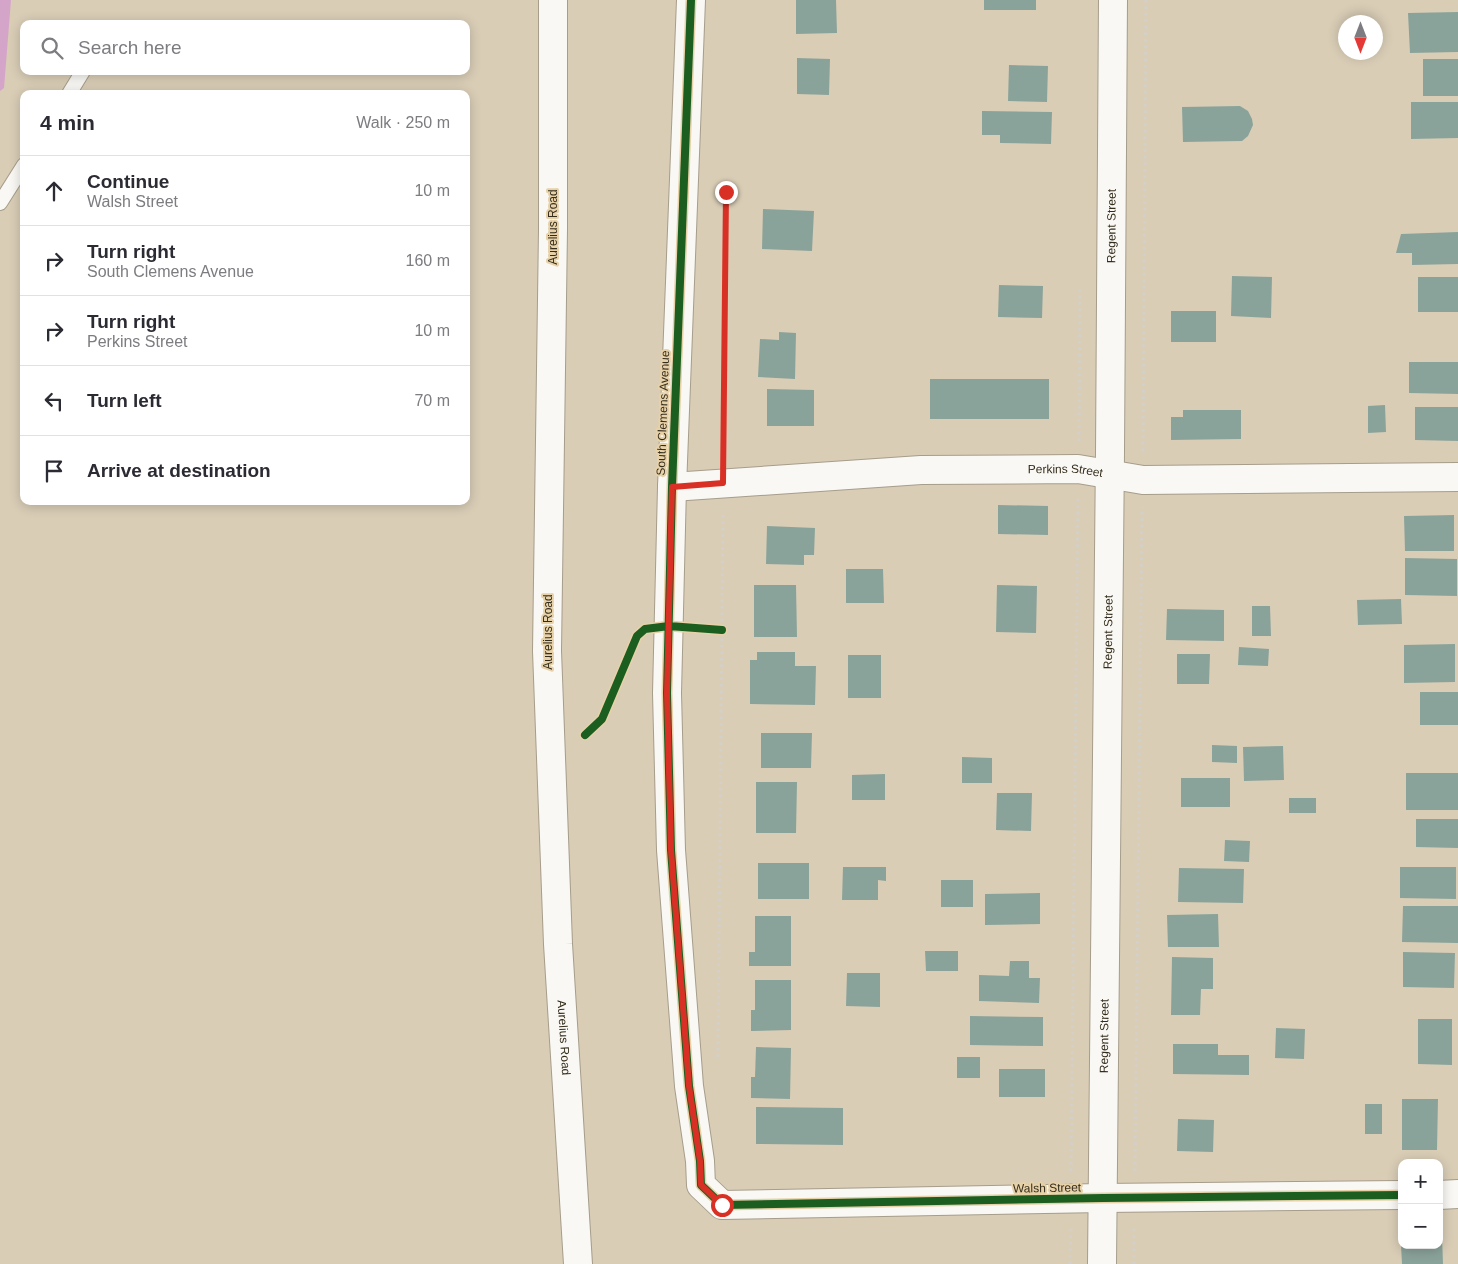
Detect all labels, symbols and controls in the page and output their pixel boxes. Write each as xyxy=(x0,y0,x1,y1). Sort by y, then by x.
north arrow xyxy=(1338,15,1383,60)
search box xyxy=(20,20,470,75)
icon: search xyxy=(38,34,66,62)
text: Search here xyxy=(78,37,182,58)
text: 4 min xyxy=(40,111,95,134)
text: Walk · 250 m xyxy=(356,114,450,131)
text: Continue xyxy=(87,171,169,192)
icon: ahead xyxy=(40,177,68,205)
route end xyxy=(715,181,738,204)
text: 10 m xyxy=(414,182,450,199)
street label: Regent Street xyxy=(1104,188,1119,263)
street label: Aurelius Road xyxy=(546,189,560,265)
text: Walsh Street xyxy=(87,193,178,210)
text: Turn right xyxy=(87,241,175,262)
icon: right xyxy=(40,247,68,275)
text: 160 m xyxy=(406,252,450,269)
text: South Clemens Avenue xyxy=(87,263,254,280)
text: Turn right xyxy=(87,311,175,332)
icon: right xyxy=(40,317,68,345)
text: 10 m xyxy=(414,322,450,339)
text: Perkins Street xyxy=(87,333,187,350)
street label: South Clemens Avenue xyxy=(654,350,672,476)
icon: left xyxy=(40,387,68,415)
text: Turn left xyxy=(87,390,162,411)
text: 70 m xyxy=(414,392,450,409)
icon: arrive xyxy=(40,457,68,485)
text: Arrive at destination xyxy=(87,460,271,481)
street label: Perkins Street xyxy=(1028,462,1105,480)
street label: Aurelius Road xyxy=(541,594,555,670)
street label: Regent Street xyxy=(1101,594,1116,669)
street label: Regent Street xyxy=(1097,998,1112,1073)
street label: Aurelius Road xyxy=(555,999,573,1076)
map controls xyxy=(1398,1159,1443,1249)
button: + xyxy=(1398,1159,1443,1204)
street label: Walsh Street xyxy=(1013,1180,1082,1196)
route start xyxy=(711,1194,734,1217)
button: − xyxy=(1398,1204,1443,1249)

